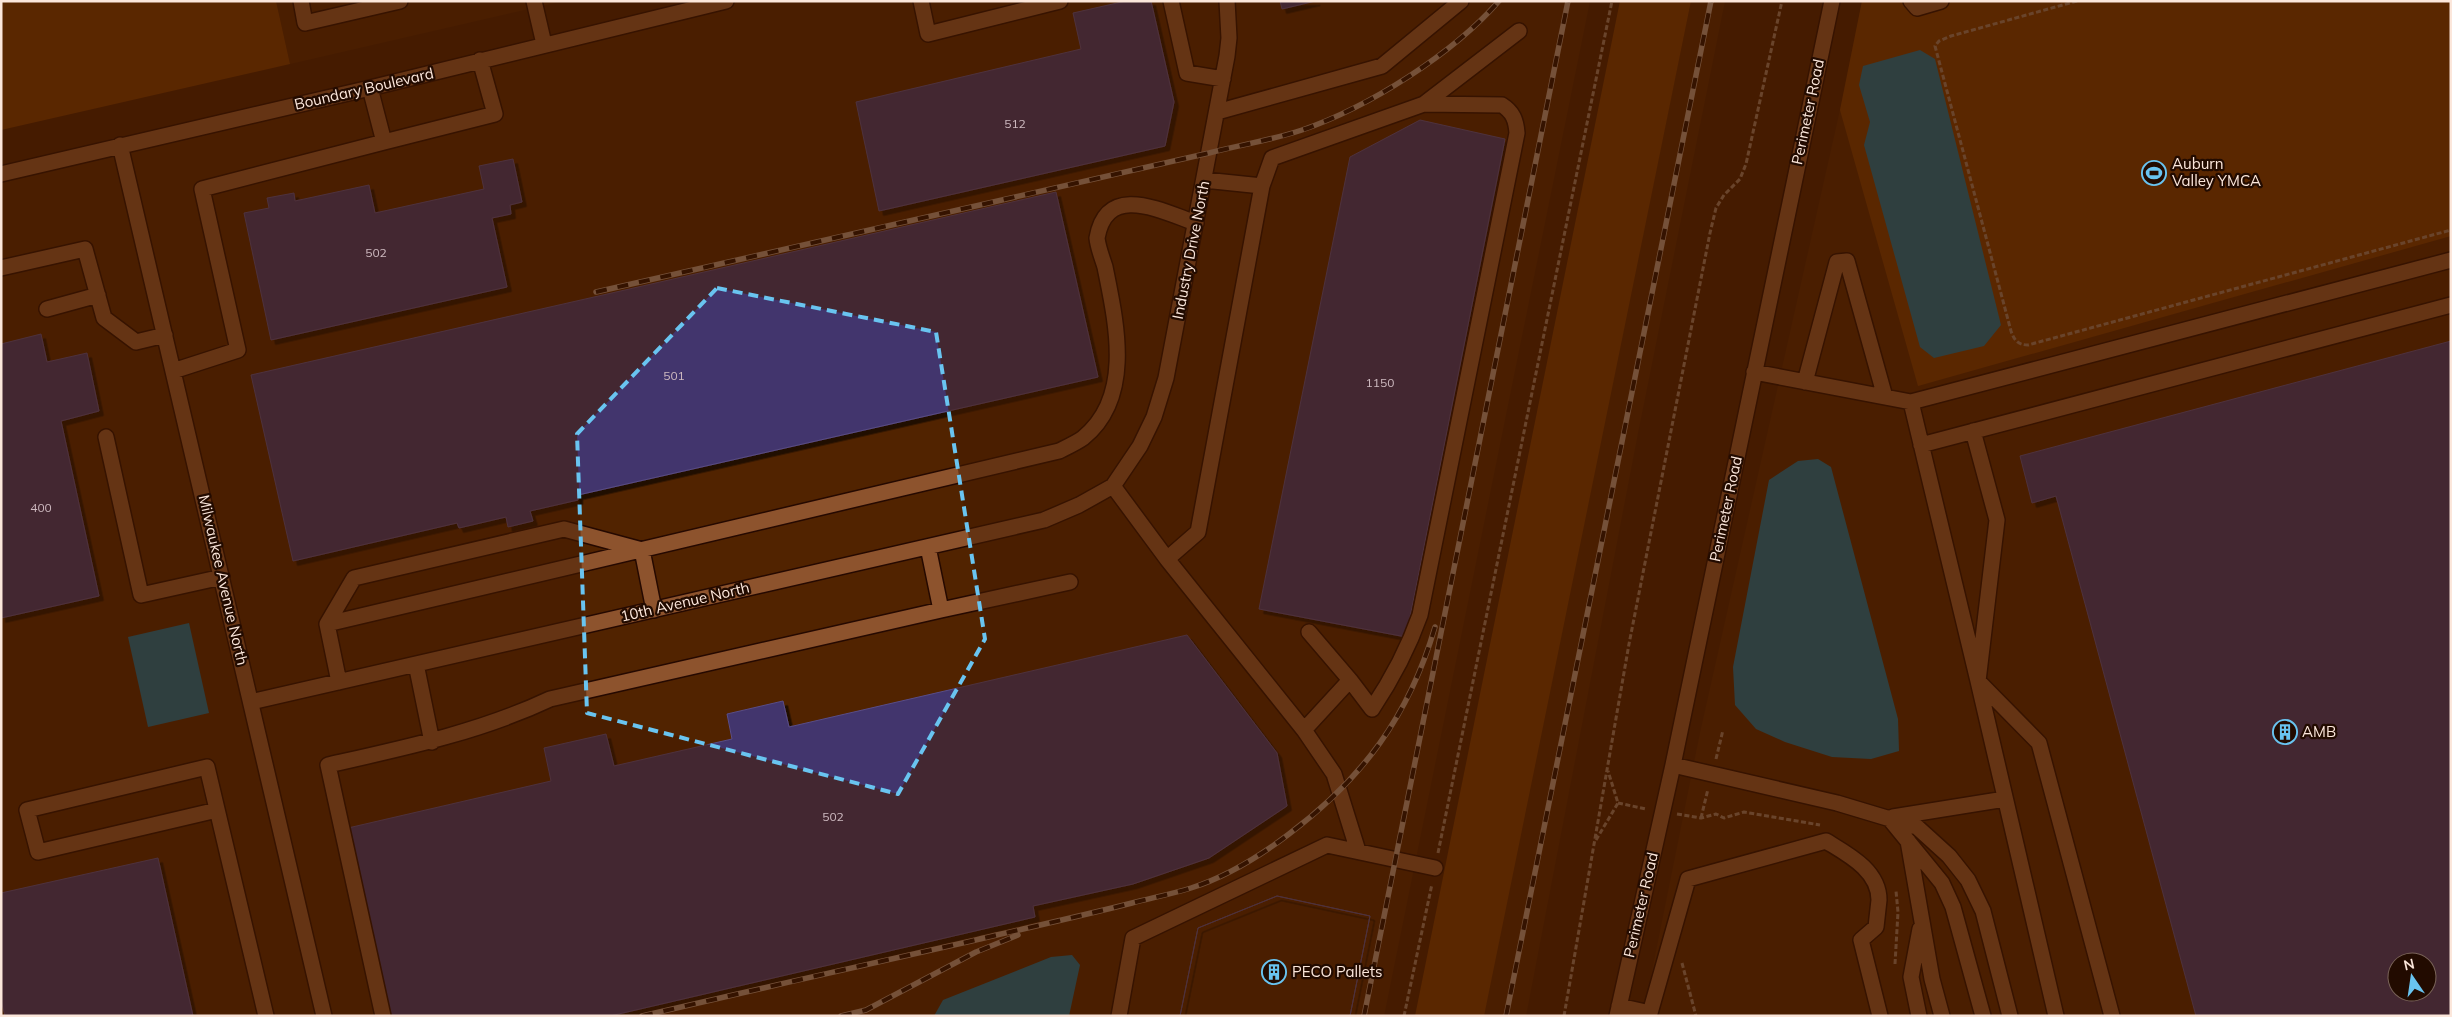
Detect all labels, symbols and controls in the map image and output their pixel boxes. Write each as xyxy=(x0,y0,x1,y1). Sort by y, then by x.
street label: Perimeter Road xyxy=(1787,57,1828,166)
street label: Boundary Boulevard xyxy=(292,63,435,114)
house number: 512 xyxy=(1004,116,1026,131)
place label: Auburn Valley YMCA xyxy=(2172,154,2261,190)
sports icon: Auburn Valley YMCA xyxy=(2141,160,2167,186)
street label: Industry Drive North xyxy=(1168,179,1213,321)
house number: 502 xyxy=(365,245,387,260)
house number: 501 xyxy=(663,368,685,383)
house number: 1150 xyxy=(1366,375,1394,390)
street label: Perimeter Road xyxy=(1705,454,1746,563)
street label: Milwaukee Avenue North xyxy=(195,493,252,667)
house number: 400 xyxy=(30,500,52,515)
street label: 10th Avenue North xyxy=(619,577,751,626)
building icon: AMB xyxy=(2272,719,2298,745)
place label: AMB xyxy=(2302,722,2336,741)
house number: 502 xyxy=(822,809,844,824)
street label: Perimeter Road xyxy=(1619,850,1662,959)
north arrow xyxy=(2387,952,2437,1002)
text: N xyxy=(2402,954,2416,974)
building icon: PECO Pallets xyxy=(1261,959,1287,985)
place label: PECO Pallets xyxy=(1292,962,1382,981)

